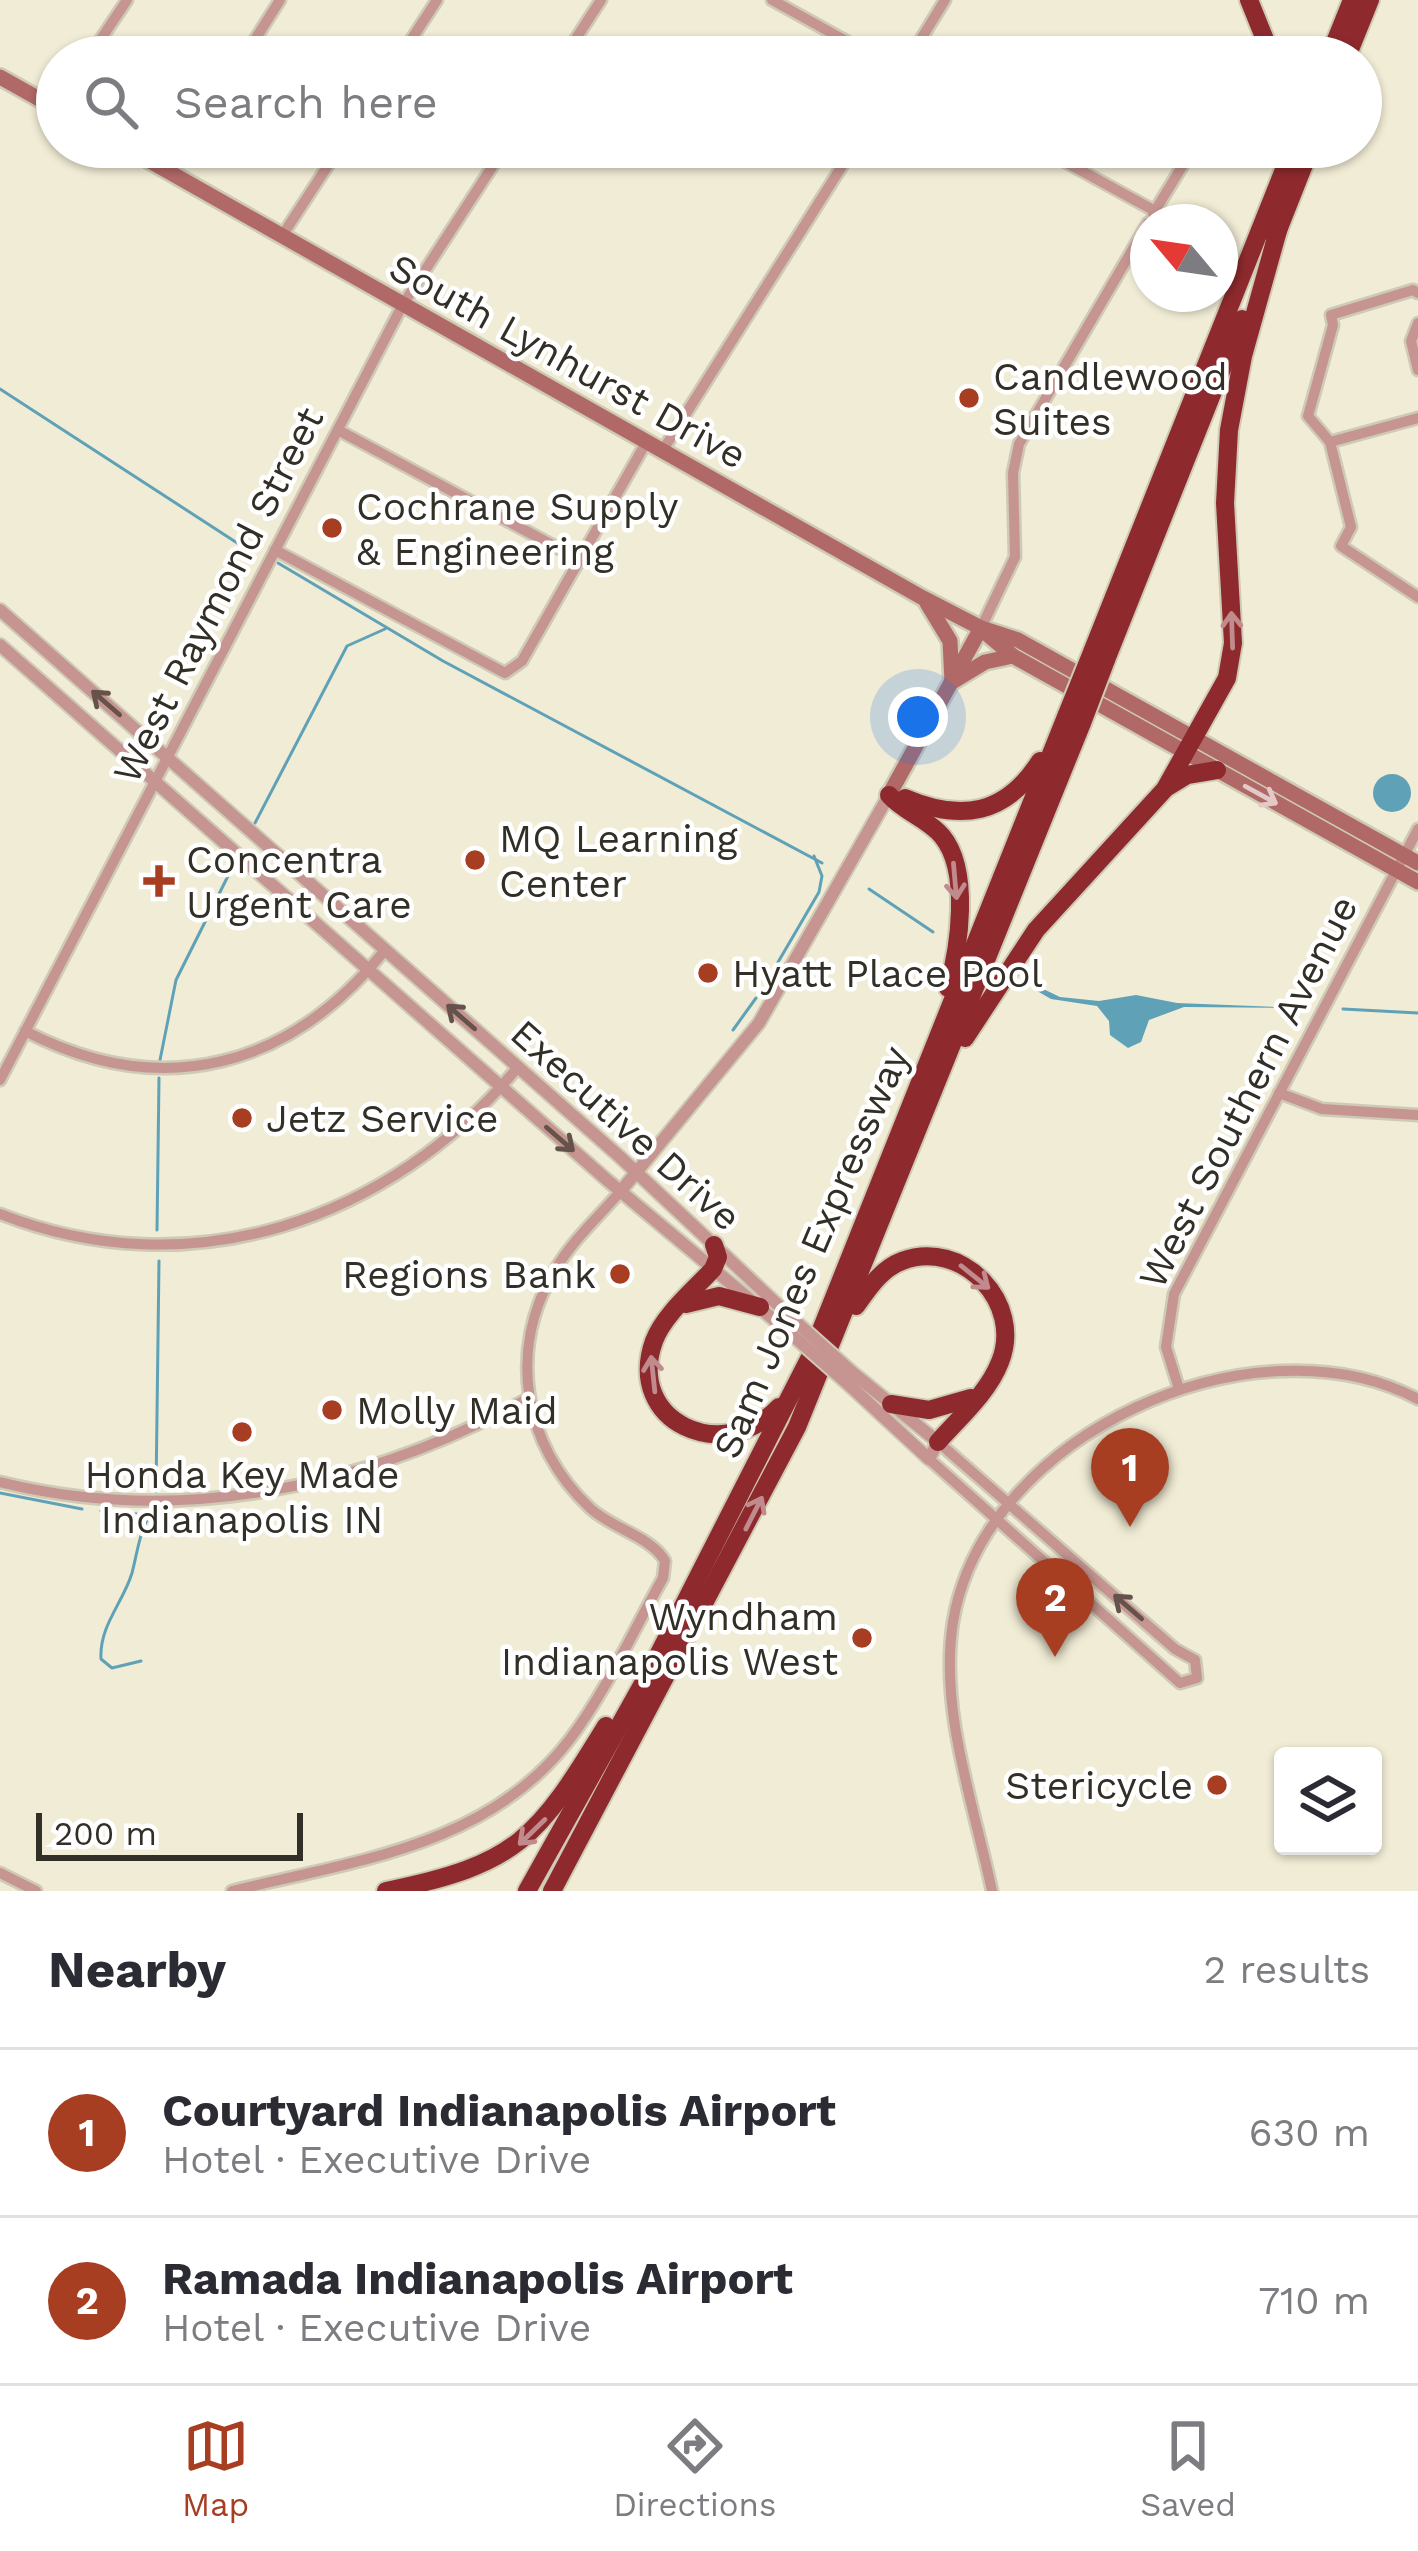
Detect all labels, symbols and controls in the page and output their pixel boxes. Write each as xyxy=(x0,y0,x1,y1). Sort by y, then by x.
search box xyxy=(36,36,1382,168)
icon: search xyxy=(78,69,144,135)
text: Search here xyxy=(174,76,438,129)
north arrow xyxy=(1130,204,1238,312)
street label: South Lynhurst Drive xyxy=(382,244,754,478)
place label: Candlewood Suites xyxy=(993,354,1228,444)
marker: Candlewood Suites xyxy=(956,385,982,411)
street label: West Raymond Street xyxy=(104,400,332,790)
place label: Cochrane Supply & Engineering xyxy=(356,484,678,574)
marker: Cochrane Supply & Engineering xyxy=(319,515,345,541)
one-way arrow xyxy=(1220,611,1243,650)
your location xyxy=(888,687,948,747)
one-way arrow xyxy=(91,690,121,717)
one-way arrow xyxy=(1243,783,1278,807)
place label: MQ Learning Center xyxy=(499,816,738,906)
place label: Concentra Urgent Care xyxy=(186,837,412,927)
marker: MQ Learning Center xyxy=(462,847,488,873)
one-way arrow xyxy=(944,861,967,900)
marker: Concentra Urgent Care xyxy=(143,865,175,897)
street label: West Southern Avenue xyxy=(1129,888,1367,1296)
place label: Hyatt Place Pool xyxy=(732,951,1043,996)
marker: Hyatt Place Pool xyxy=(695,960,721,986)
one-way arrow xyxy=(446,1004,477,1031)
street label: Executive Drive xyxy=(502,1010,750,1240)
street label: Sam Jones Expressway xyxy=(704,1039,918,1465)
place label: Jetz Service xyxy=(266,1096,499,1141)
marker: Jetz Service xyxy=(229,1105,255,1131)
one-way arrow xyxy=(544,1125,575,1152)
place label: Regions Bank xyxy=(342,1252,596,1297)
marker: Regions Bank xyxy=(607,1261,633,1287)
one-way arrow xyxy=(959,1262,990,1290)
one-way arrow xyxy=(641,1355,664,1394)
place label: Molly Maid xyxy=(356,1388,558,1433)
marker: Molly Maid xyxy=(319,1397,345,1423)
marker: Honda Key Made Indianapolis IN xyxy=(229,1419,255,1445)
pin: 1 xyxy=(1091,1428,1169,1527)
place label: Honda Key Made Indianapolis IN xyxy=(85,1452,399,1542)
one-way arrow xyxy=(744,1495,767,1531)
pin: 2 xyxy=(1016,1558,1094,1657)
place label: Wyndham Indianapolis West xyxy=(501,1594,838,1684)
one-way arrow xyxy=(1113,1594,1144,1621)
marker: Wyndham Indianapolis West xyxy=(849,1625,875,1651)
map controls xyxy=(1274,1747,1382,1855)
button: layers xyxy=(1274,1747,1382,1855)
place label: Stericycle xyxy=(1005,1763,1193,1808)
marker: Stericycle xyxy=(1204,1772,1230,1798)
scale bar xyxy=(36,1807,303,1860)
text: 200 m xyxy=(54,1814,157,1853)
one-way arrow xyxy=(517,1817,547,1846)
text: Nearby xyxy=(48,1940,226,1999)
text: 2 results xyxy=(1204,1947,1370,1992)
text: Courtyard Indianapolis Airport xyxy=(162,2084,836,2137)
text: 1 xyxy=(79,2110,95,2155)
text: 630 m xyxy=(1249,2110,1370,2155)
text: Hotel · Executive Drive xyxy=(162,2137,591,2182)
text: Ramada Indianapolis Airport xyxy=(162,2252,793,2305)
text: 2 xyxy=(75,2278,99,2323)
text: 710 m xyxy=(1258,2278,1370,2323)
text: Hotel · Executive Drive xyxy=(162,2305,591,2350)
tab: Map xyxy=(182,2413,249,2524)
tab: Directions xyxy=(613,2413,776,2524)
tab: Saved xyxy=(1140,2413,1236,2524)

